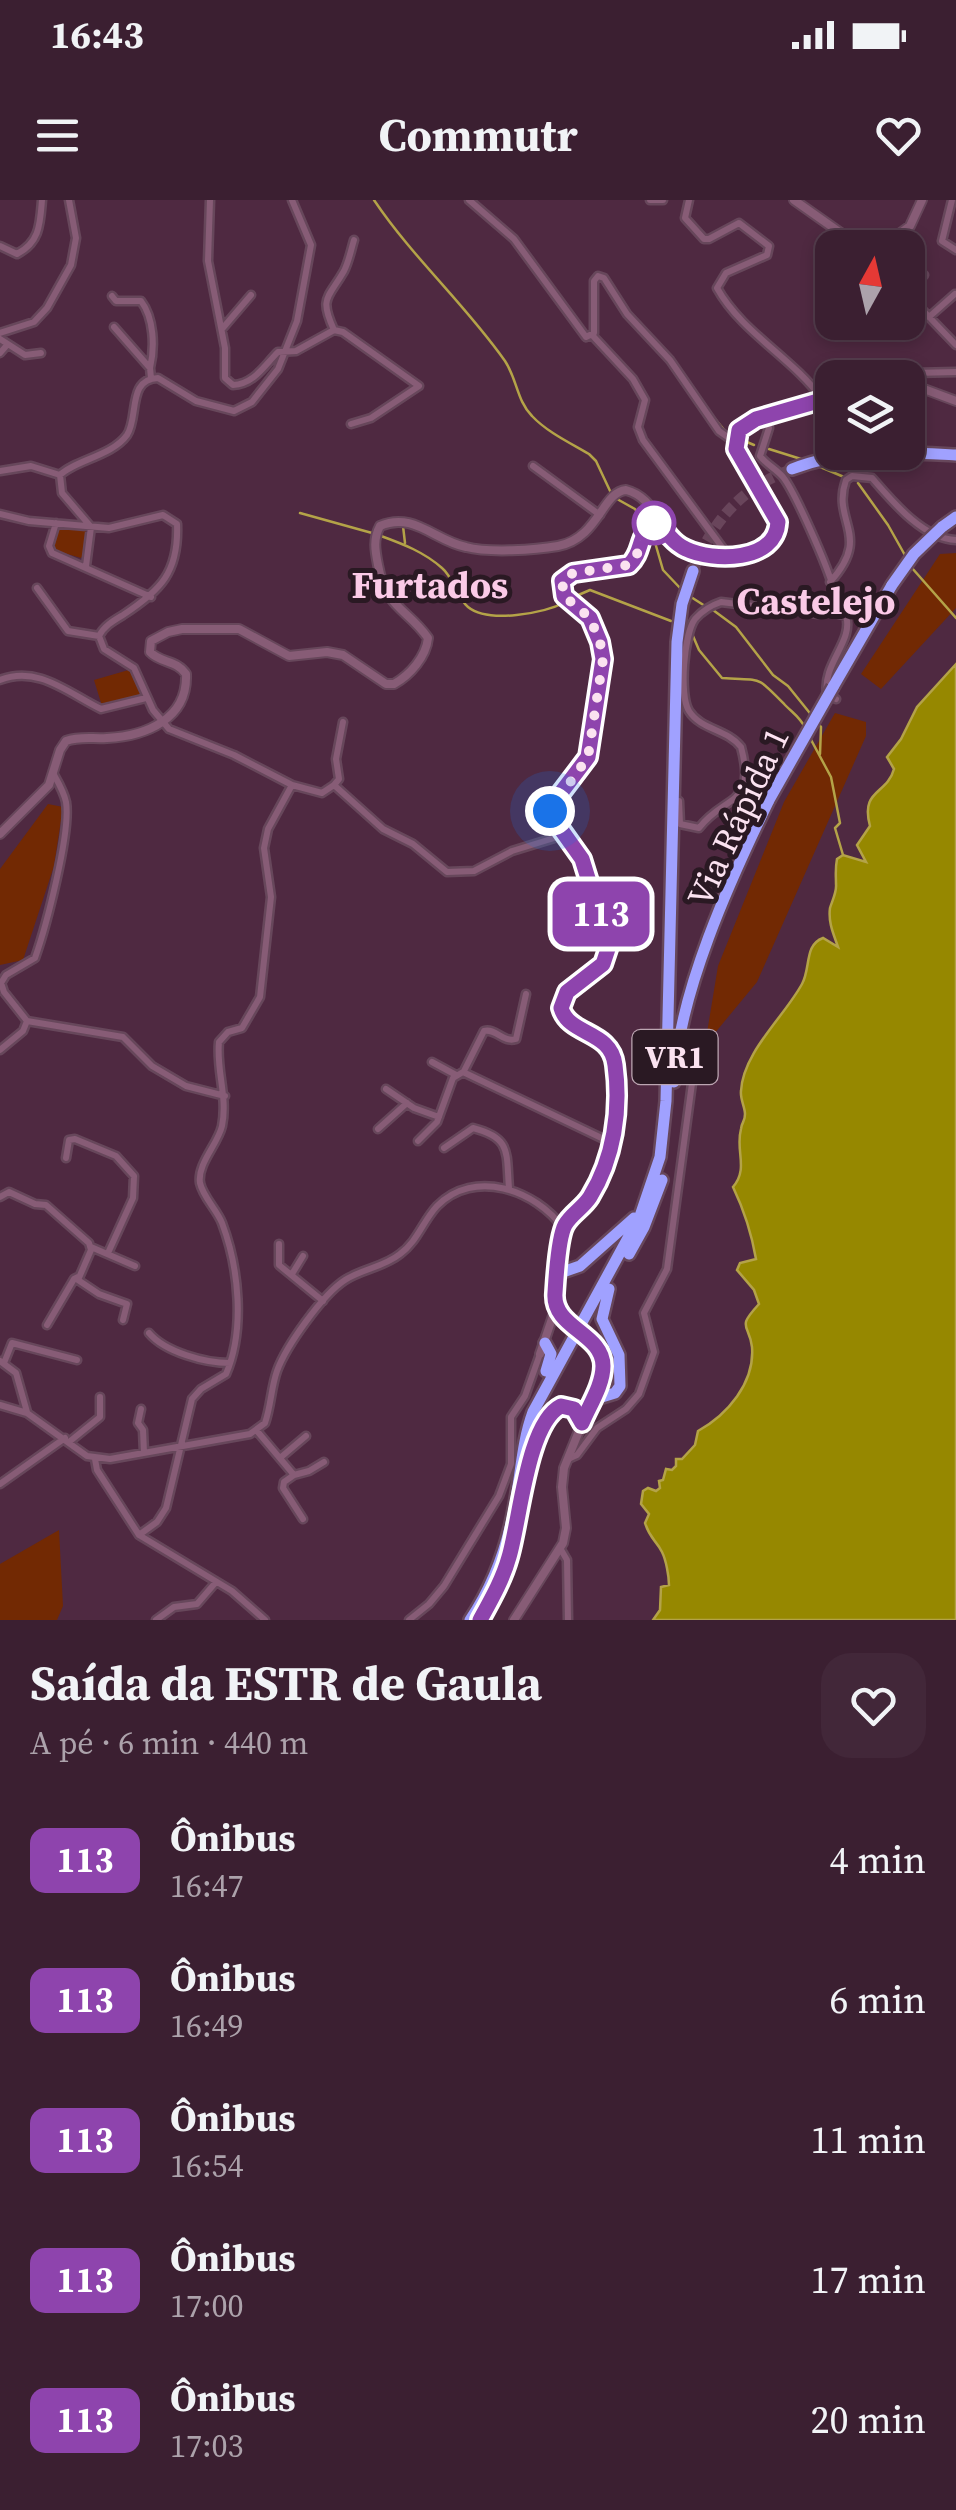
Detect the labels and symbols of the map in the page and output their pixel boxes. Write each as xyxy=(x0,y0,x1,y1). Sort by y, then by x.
north arrow xyxy=(815,230,925,340)
unlabelled marker xyxy=(633,502,675,544)
district label: Furtados xyxy=(352,559,508,611)
district label: Castelejo xyxy=(737,575,895,627)
street label: Via Rápida 1 xyxy=(676,720,800,914)
your location xyxy=(525,786,575,836)
line badge: 113 xyxy=(544,882,658,946)
road number: VR1 xyxy=(632,1030,718,1084)

